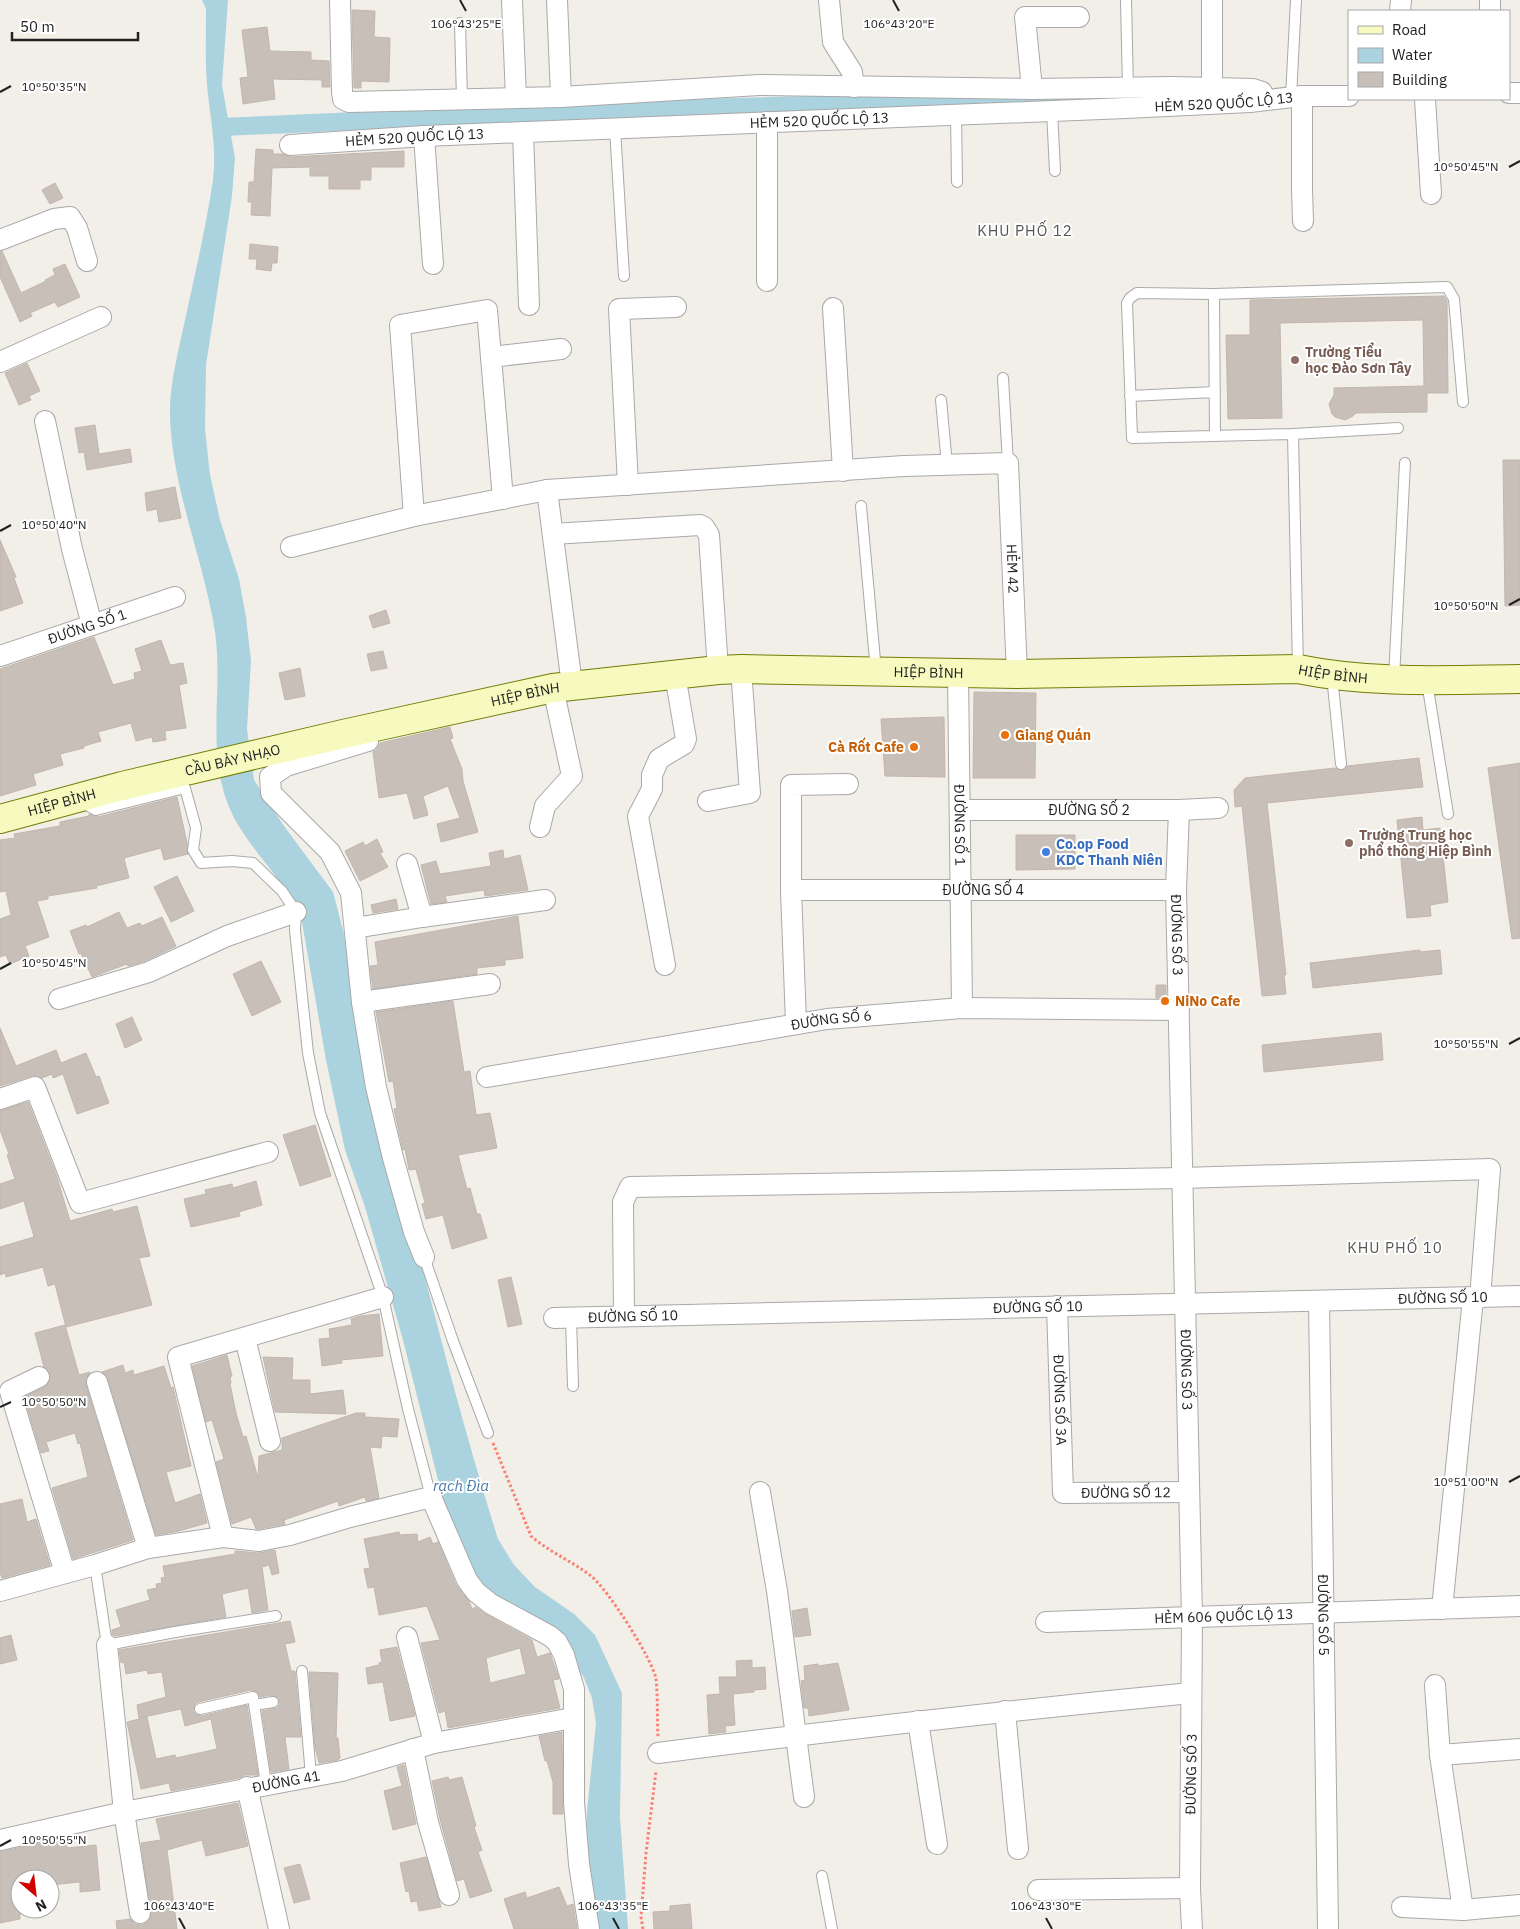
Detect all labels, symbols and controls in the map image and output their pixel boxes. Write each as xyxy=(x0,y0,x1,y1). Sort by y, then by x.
scale bar xyxy=(12,10,139,42)
legend xyxy=(1348,10,1510,100)
text: 106°43'25"E xyxy=(431,16,501,31)
text: 106°43'20"E xyxy=(864,16,934,31)
text: 50 m xyxy=(20,17,55,36)
text: Road xyxy=(1392,20,1427,39)
text: Water xyxy=(1392,45,1433,64)
text: Building xyxy=(1392,70,1447,89)
text: 10°50'35"N xyxy=(21,79,87,94)
street label: HẺM 520 QUỐC LỘ 13 xyxy=(1154,88,1294,116)
street label: HẺM 520 QUỐC LỘ 13 xyxy=(749,107,889,132)
street label: HẺM 520 QUỐC LỘ 13 xyxy=(345,124,485,150)
text: 10°50'45"N xyxy=(1433,159,1499,174)
district label: KHU PHỐ 12 xyxy=(977,219,1073,240)
place label: Trường Tiểu học Đào Sơn Tây xyxy=(1305,342,1412,377)
marker: Trường Tiểu học Đào Sơn Tây xyxy=(1289,354,1301,366)
text: 10°50'40"N xyxy=(21,517,87,532)
street label: HẺM 42 xyxy=(1002,544,1023,594)
text: 10°50'50"N xyxy=(1433,598,1499,613)
street label: ĐƯỜNG SỐ 1 xyxy=(46,605,129,648)
street label: HIỆP BÌNH xyxy=(1297,660,1369,687)
street label: HIỆP BÌNH xyxy=(893,663,964,682)
street label: HIỆP BÌNH xyxy=(489,678,561,710)
place label: Giang Quán xyxy=(1015,726,1091,744)
marker: Giang Quán xyxy=(999,729,1011,741)
place label: Cà Rốt Cafe xyxy=(828,737,904,756)
street label: CẦU BẢY NHẠO xyxy=(183,740,282,780)
marker: Cà Rốt Cafe xyxy=(908,741,920,753)
street label: HIỆP BÌNH xyxy=(26,784,98,820)
street label: ĐƯỜNG SỐ 1 xyxy=(950,784,972,866)
street label: ĐƯỜNG SỐ 2 xyxy=(1048,798,1130,819)
place label: Trường Trung học phổ thông Hiệp Bình xyxy=(1359,826,1492,860)
place label: Co.op Food KDC Thanh Niên xyxy=(1056,835,1163,869)
marker: Trường Trung học phổ thông Hiệp Bình xyxy=(1343,837,1355,849)
marker: Co.op Food KDC Thanh Niên xyxy=(1040,846,1052,858)
street label: ĐƯỜNG SỐ 4 xyxy=(942,878,1024,899)
street label: ĐƯỜNG SỐ 3 xyxy=(1167,894,1190,976)
text: 10°50'45"N xyxy=(21,955,87,970)
place label: NiNo Cafe xyxy=(1175,992,1241,1010)
marker: NiNo Cafe xyxy=(1159,995,1171,1007)
street label: ĐƯỜNG SỐ 6 xyxy=(789,1004,872,1034)
text: 10°50'55"N xyxy=(1433,1036,1499,1051)
district label: KHU PHỐ 10 xyxy=(1347,1236,1443,1257)
street label: ĐƯỜNG SỐ 10 xyxy=(1398,1285,1488,1308)
street label: ĐƯỜNG SỐ 10 xyxy=(993,1294,1083,1317)
street label: ĐƯỜNG SỐ 10 xyxy=(588,1304,678,1326)
street label: ĐƯỜNG SỐ 3 xyxy=(1177,1329,1199,1411)
street label: ĐƯỜNG SỐ 3A xyxy=(1050,1354,1073,1446)
text: 10°50'50"N xyxy=(21,1394,87,1409)
text: 10°51'00"N xyxy=(1433,1474,1499,1489)
water label: rạch Đìa xyxy=(433,1476,489,1495)
street label: ĐƯỜNG SỐ 12 xyxy=(1081,1480,1171,1502)
street label: ĐƯỜNG SỐ 5 xyxy=(1314,1574,1336,1656)
street label: HẺM 606 QUỐC LỘ 13 xyxy=(1154,1603,1294,1627)
street label: ĐƯỜNG SỐ 3 xyxy=(1178,1733,1201,1815)
street label: ĐƯỜNG 41 xyxy=(251,1766,321,1797)
text: 10°50'55"N xyxy=(21,1832,87,1847)
north arrow xyxy=(10,1869,60,1919)
text: N xyxy=(32,1895,50,1916)
text: 106°43'40"E xyxy=(144,1898,214,1913)
text: 106°43'35"E xyxy=(578,1898,648,1913)
text: 106°43'30"E xyxy=(1011,1898,1081,1913)

